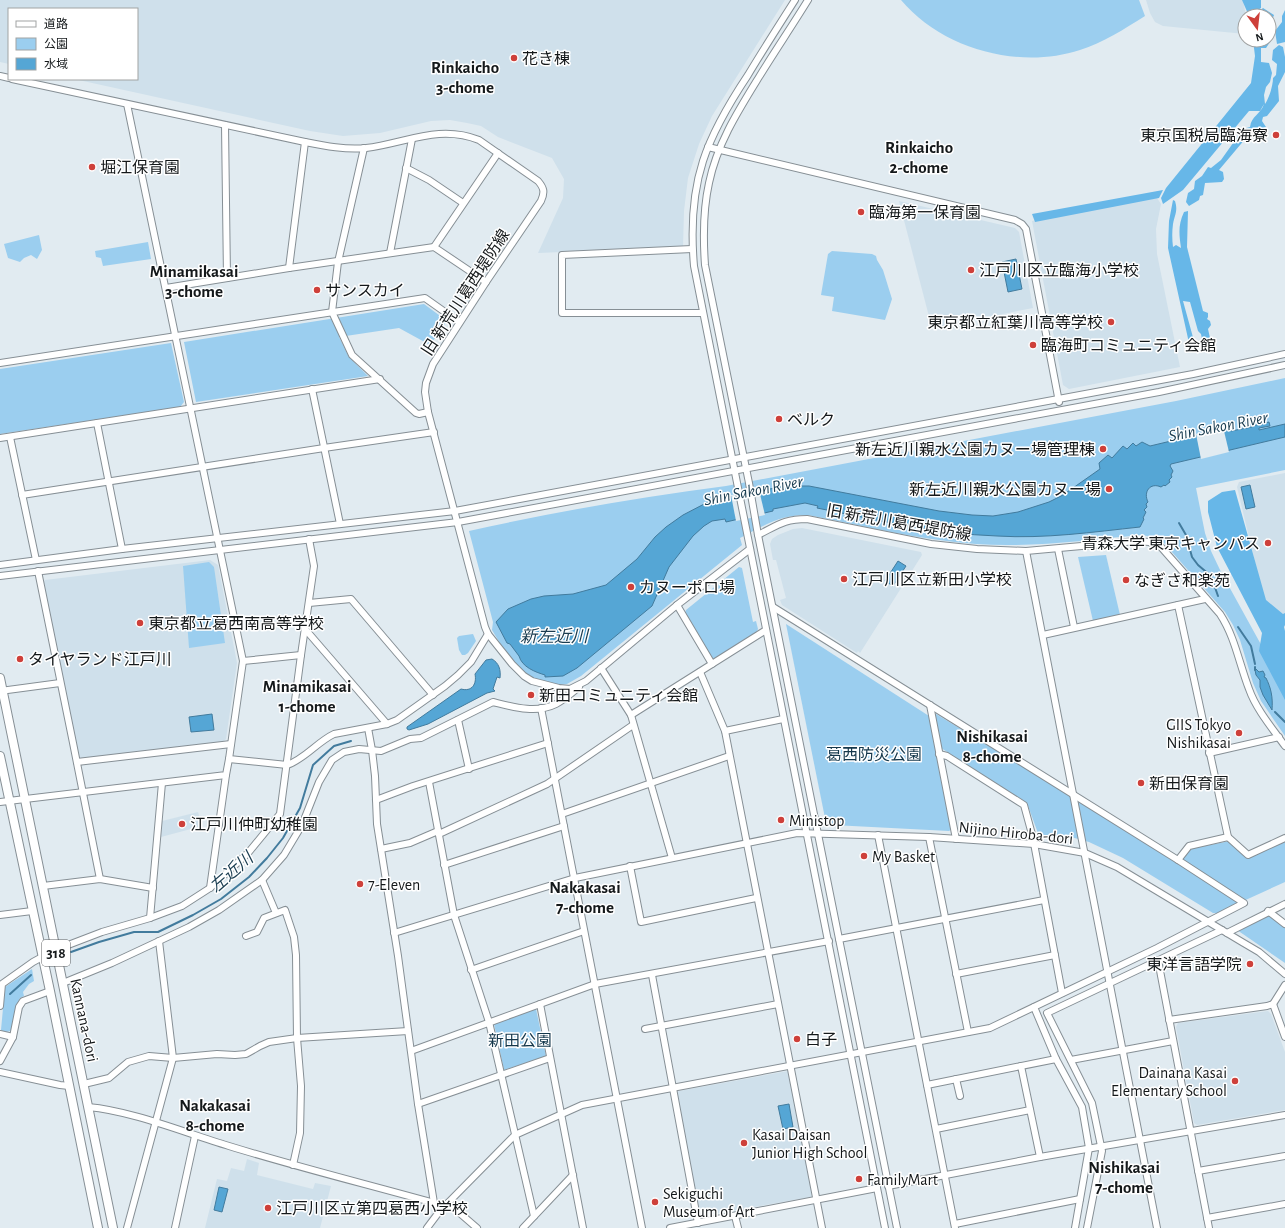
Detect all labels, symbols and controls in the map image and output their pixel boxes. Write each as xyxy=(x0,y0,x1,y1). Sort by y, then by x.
legend xyxy=(8,8,138,80)
north arrow xyxy=(1237,8,1277,48)
text: 道路 xyxy=(44,17,68,30)
text: N xyxy=(1254,31,1265,43)
text: 公園 xyxy=(44,38,68,50)
place label: 花き棟 xyxy=(522,50,570,67)
marker: 花き棟 xyxy=(509,53,519,63)
text: 水域 xyxy=(44,58,68,70)
district label: Rinkaicho 3-chome xyxy=(431,59,499,96)
place label: 東京国税局臨海寮 xyxy=(1140,127,1268,144)
marker: 東京国税局臨海寮 xyxy=(1271,130,1281,140)
district label: Rinkaicho 2-chome xyxy=(885,139,953,176)
place label: 堀江保育園 xyxy=(100,159,180,176)
marker: 堀江保育園 xyxy=(87,162,97,172)
place label: 臨海第一保育園 xyxy=(869,204,981,221)
marker: 臨海第一保育園 xyxy=(856,207,866,217)
street label: 旧 新荒川葛西堤防線 xyxy=(418,226,512,358)
place label: 江戸川区立臨海小学校 xyxy=(979,262,1139,279)
district label: Minamikasai 3-chome xyxy=(150,263,238,300)
marker: 江戸川区立臨海小学校 xyxy=(966,265,976,275)
place label: サンスカイ xyxy=(325,283,405,299)
marker: サンスカイ xyxy=(312,285,322,295)
place label: 東京都立紅葉川高等学校 xyxy=(927,314,1103,331)
marker: 東京都立紅葉川高等学校 xyxy=(1106,317,1116,327)
place label: 臨海町コミュニティ会館 xyxy=(1041,337,1216,354)
marker: 臨海町コミュニティ会館 xyxy=(1028,340,1038,350)
water label: Shin Sakon River xyxy=(1167,408,1270,444)
place label: ベルク xyxy=(787,412,835,428)
marker: ベルク xyxy=(774,414,784,424)
place label: 新左近川親水公園カヌー場管理棟 xyxy=(855,441,1095,458)
marker: 新左近川親水公園カヌー場管理棟 xyxy=(1098,444,1108,454)
water label: Shin Sakon River xyxy=(702,472,805,508)
place label: 新左近川親水公園カヌー場 xyxy=(909,481,1101,498)
marker: 新左近川親水公園カヌー場 xyxy=(1104,484,1114,494)
street label: 旧 新荒川葛西堤防線 xyxy=(825,501,973,544)
place label: 青森大学 東京キャンパス xyxy=(1081,535,1260,552)
marker: 青森大学 東京キャンパス xyxy=(1263,538,1273,548)
place label: 江戸川区立新田小学校 xyxy=(852,571,1012,588)
place label: なぎさ和楽苑 xyxy=(1134,572,1230,589)
marker: 江戸川区立新田小学校 xyxy=(839,574,849,584)
marker: なぎさ和楽苑 xyxy=(1121,575,1131,585)
place label: カヌーポロ場 xyxy=(639,580,735,596)
marker: カヌーポロ場 xyxy=(626,582,636,592)
place label: 東京都立葛西南高等学校 xyxy=(148,615,324,632)
marker: 東京都立葛西南高等学校 xyxy=(135,618,145,628)
water label: 新左近川 xyxy=(520,627,590,645)
place label: タイヤランド江戸川 xyxy=(28,651,172,668)
marker: タイヤランド江戸川 xyxy=(15,654,25,664)
district label: Minamikasai 1-chome xyxy=(263,678,351,715)
place label: 新田コミュニティ会館 xyxy=(539,687,698,704)
marker: 新田コミュニティ会館 xyxy=(526,690,536,700)
place label: GIIS Tokyo Nishikasai xyxy=(1166,717,1231,751)
district label: Nishikasai 8-chome xyxy=(956,728,1028,765)
marker: GIIS Tokyo Nishikasai xyxy=(1234,728,1244,738)
park label: 葛西防災公園 xyxy=(826,746,922,763)
place label: 新田保育園 xyxy=(1149,775,1229,792)
marker: 新田保育園 xyxy=(1136,778,1146,788)
place label: Ministop xyxy=(789,813,844,829)
marker: Ministop xyxy=(776,815,786,825)
place label: 江戸川仲町幼稚園 xyxy=(190,816,318,833)
marker: 江戸川仲町幼稚園 xyxy=(177,819,187,829)
street label: Nijino Hiroba-dori xyxy=(958,819,1074,848)
water label: 左近川 xyxy=(206,847,258,896)
place label: My Basket xyxy=(872,849,935,866)
marker: My Basket xyxy=(859,851,869,861)
place label: 7-Eleven xyxy=(368,877,420,893)
marker: 7-Eleven xyxy=(355,879,365,889)
district label: Nakakasai 7-chome xyxy=(549,879,621,916)
road number: 318 xyxy=(42,940,70,966)
place label: 東洋言語学院 xyxy=(1146,956,1242,973)
marker: 東洋言語学院 xyxy=(1245,959,1255,969)
street label: Kannana-dori xyxy=(67,977,101,1063)
place label: 白子 xyxy=(805,1031,837,1048)
park label: 新田公園 xyxy=(488,1032,552,1049)
marker: 白子 xyxy=(792,1034,802,1044)
place label: Dainana Kasai Elementary School xyxy=(1111,1065,1227,1100)
marker: Dainana Kasai Elementary School xyxy=(1230,1076,1240,1086)
district label: Nakakasai 8-chome xyxy=(179,1097,251,1134)
place label: Kasai Daisan Junior High School xyxy=(752,1127,867,1161)
marker: Kasai Daisan Junior High School xyxy=(739,1138,749,1148)
district label: Nishikasai 7-chome xyxy=(1088,1159,1160,1196)
place label: FamilyMart xyxy=(867,1172,938,1189)
marker: FamilyMart xyxy=(854,1174,864,1184)
place label: Sekiguchi Museum of Art xyxy=(663,1186,755,1220)
marker: Sekiguchi Museum of Art xyxy=(650,1197,660,1207)
place label: 江戸川区立第四葛西小学校 xyxy=(276,1200,468,1217)
marker: 江戸川区立第四葛西小学校 xyxy=(263,1203,273,1213)

